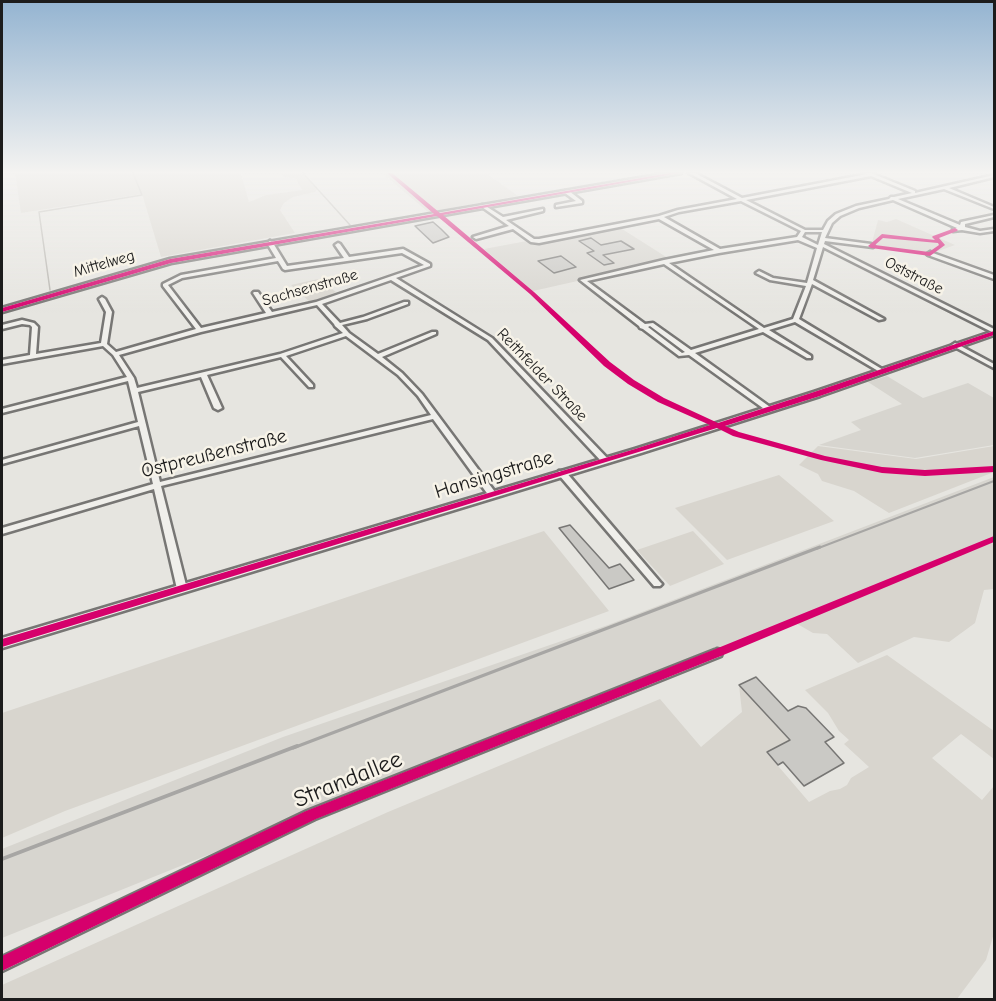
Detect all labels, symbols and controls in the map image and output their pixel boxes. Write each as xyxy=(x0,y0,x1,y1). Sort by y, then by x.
street label: Mittelweg xyxy=(71,246,137,282)
street label: Oststraße xyxy=(881,253,947,299)
street label: Sachsenstraße xyxy=(260,265,360,311)
street label: Reithfelder Straße xyxy=(493,324,591,426)
street label: Ostpreußenstraße xyxy=(139,424,289,484)
street label: Hansingstraße xyxy=(432,446,556,504)
street label: Strandallee xyxy=(290,745,406,815)

